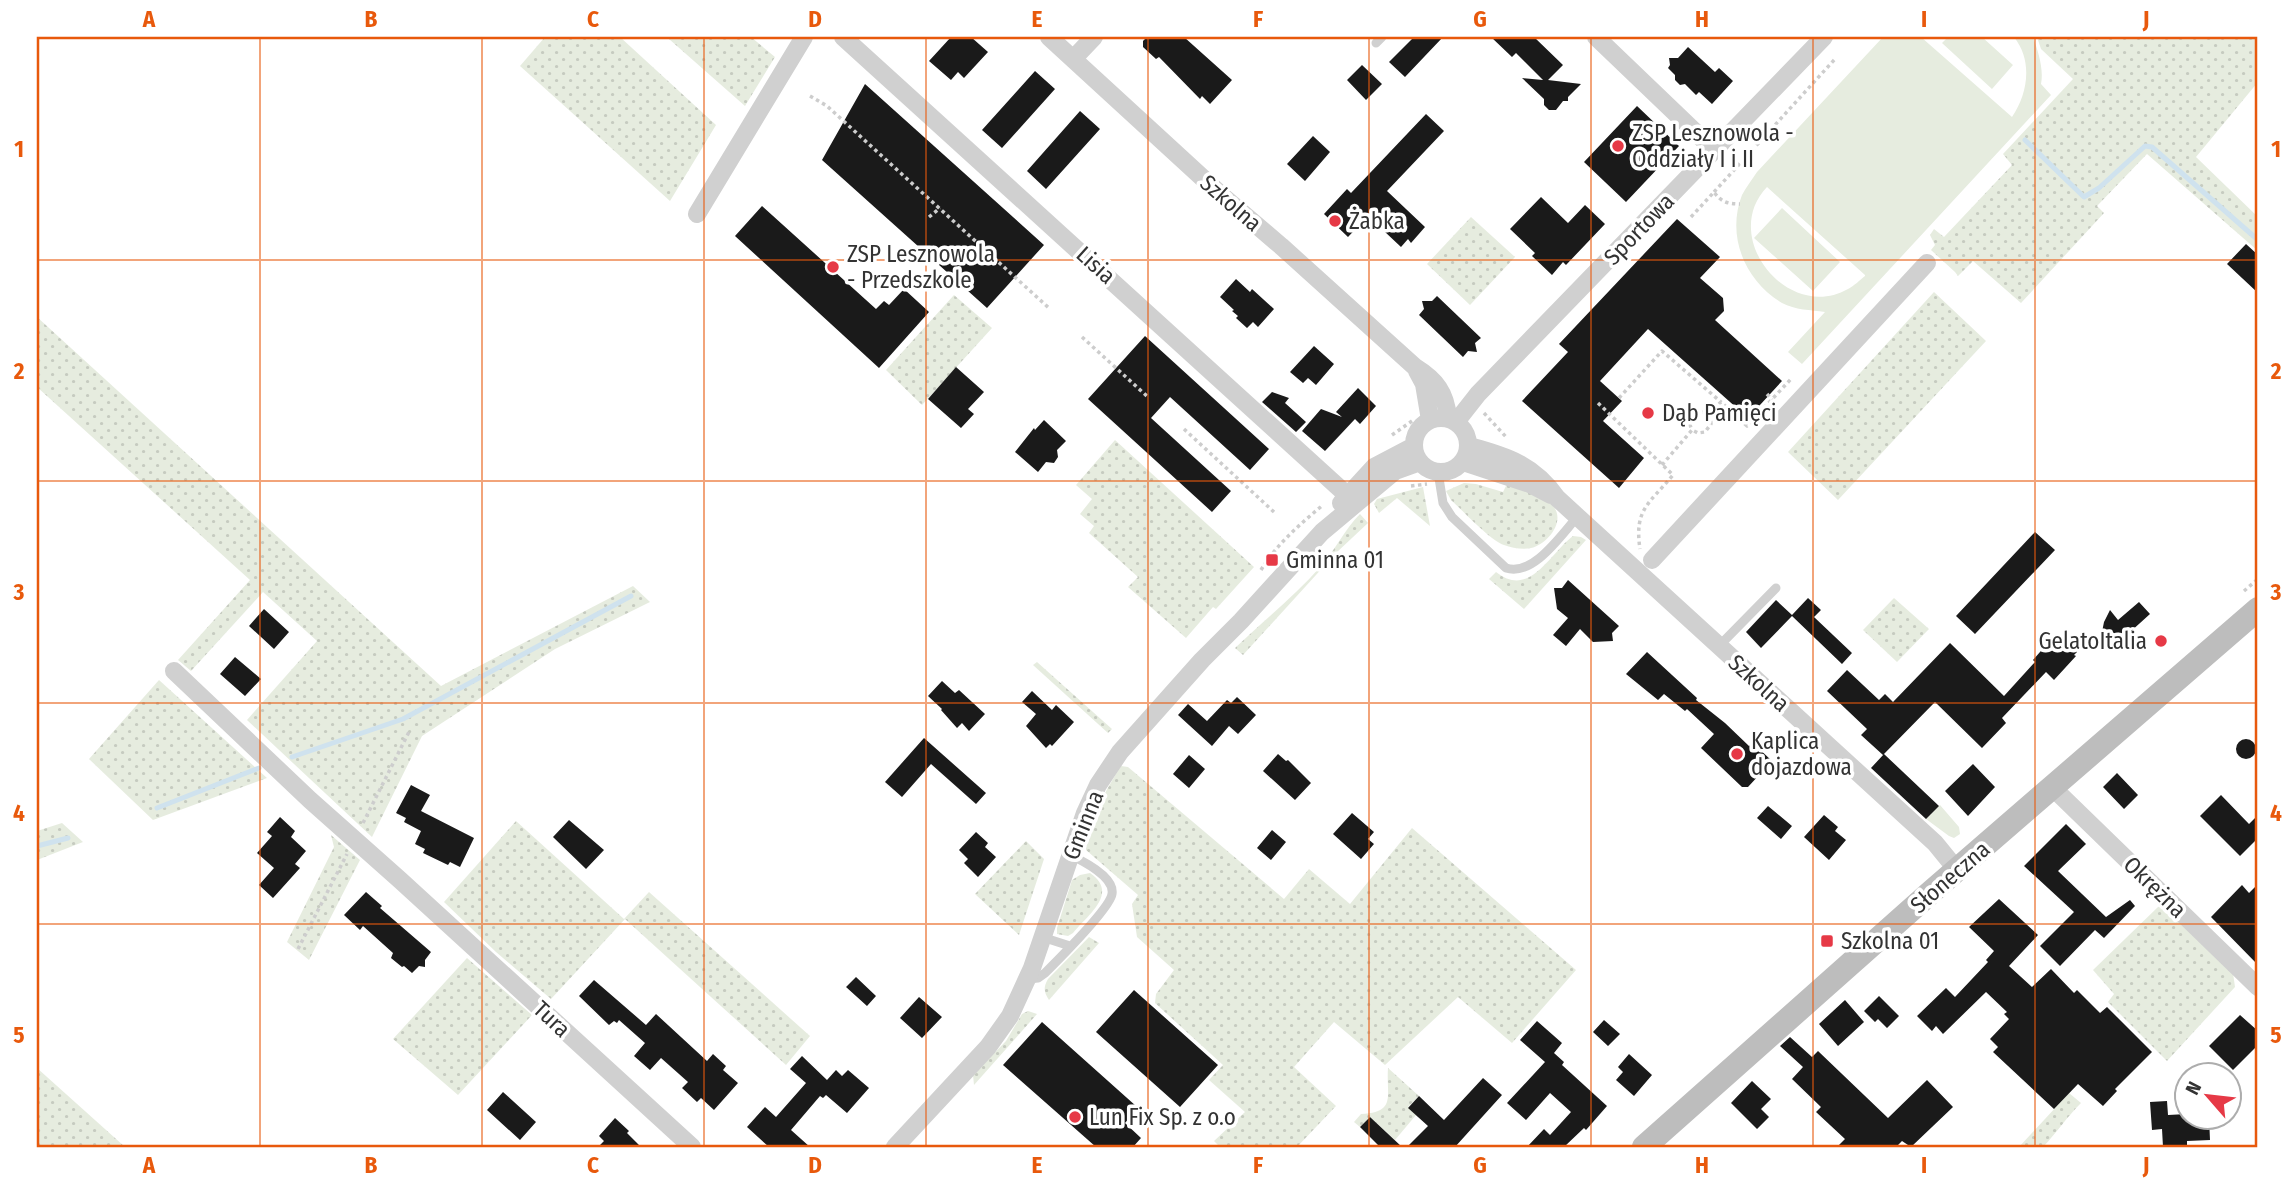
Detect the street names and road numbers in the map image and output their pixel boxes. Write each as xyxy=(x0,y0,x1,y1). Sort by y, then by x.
street label: Szkolna xyxy=(1195,169,1267,237)
street label: Sportowa xyxy=(1598,187,1680,271)
street label: Lisia xyxy=(1071,240,1121,290)
street label: Szkolna xyxy=(1723,648,1795,718)
street label: Gminna xyxy=(1056,786,1110,864)
street label: Słoneczna xyxy=(1905,835,1995,919)
street label: Okrężna xyxy=(2118,850,2192,924)
street label: Tura xyxy=(528,995,576,1043)

